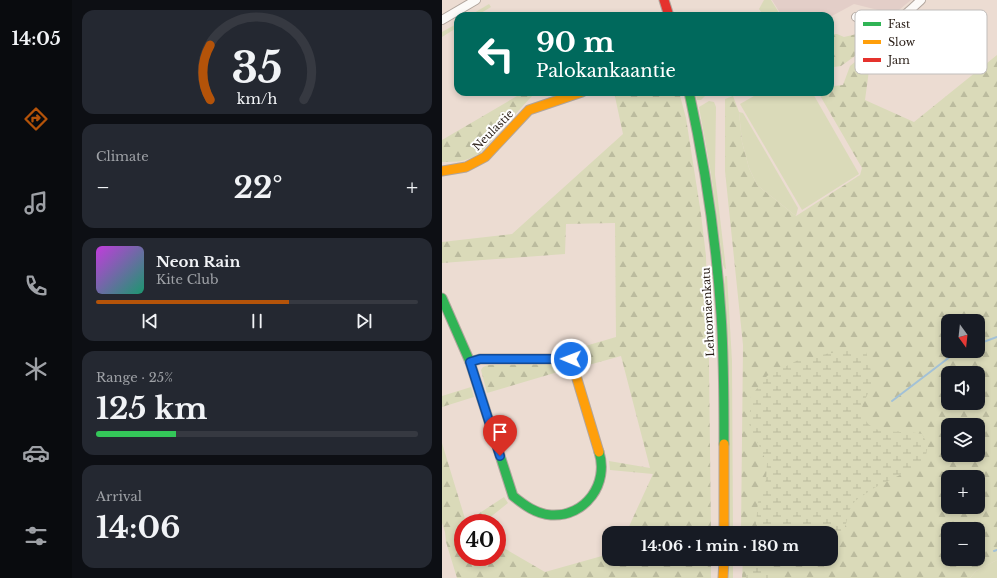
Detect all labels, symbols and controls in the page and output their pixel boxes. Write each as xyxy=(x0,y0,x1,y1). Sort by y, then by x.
legend xyxy=(855,10,987,74)
text: Fast xyxy=(888,17,911,31)
text: 90 m xyxy=(536,25,614,60)
text: 14:05 xyxy=(11,28,61,50)
icon: left xyxy=(470,28,522,80)
text: Slow xyxy=(888,35,916,49)
text: 35 xyxy=(231,43,283,94)
text: Jam xyxy=(886,53,910,67)
text: Palokankaantie xyxy=(536,60,676,82)
text: km/h xyxy=(237,90,277,108)
icon: directions xyxy=(22,105,50,133)
street label: Neulastie xyxy=(470,107,516,153)
text: Climate xyxy=(96,148,149,165)
text: 22° xyxy=(233,169,282,206)
text: − xyxy=(96,174,110,201)
text: + xyxy=(406,174,418,201)
icon: music xyxy=(22,189,50,217)
text: Neon Rain xyxy=(156,252,240,271)
street label: Lehtomäenkatu xyxy=(699,266,717,357)
text: Kite Club xyxy=(156,271,219,288)
icon: phone xyxy=(22,272,50,300)
icon: previous xyxy=(139,310,161,332)
icon: pause xyxy=(246,310,268,332)
icon: next xyxy=(353,310,375,332)
north arrow xyxy=(941,314,985,358)
map controls xyxy=(941,314,985,566)
position arrow xyxy=(550,338,592,380)
icon: climate xyxy=(22,355,50,383)
button: sound xyxy=(941,366,985,410)
text: Range · 25% xyxy=(96,369,173,386)
text: 125 km xyxy=(96,390,208,427)
pin xyxy=(483,415,517,456)
button: layers xyxy=(941,418,985,462)
icon: arrive xyxy=(489,421,511,443)
icon: car xyxy=(22,439,50,467)
button: + xyxy=(941,470,985,514)
text: Arrival xyxy=(96,488,142,505)
text: 14:06 xyxy=(96,509,180,546)
speed limit sign: 40 xyxy=(454,514,506,566)
icon: filters xyxy=(22,522,50,550)
button: − xyxy=(941,522,985,566)
text: 14:06 · 1 min · 180 m xyxy=(641,536,799,555)

